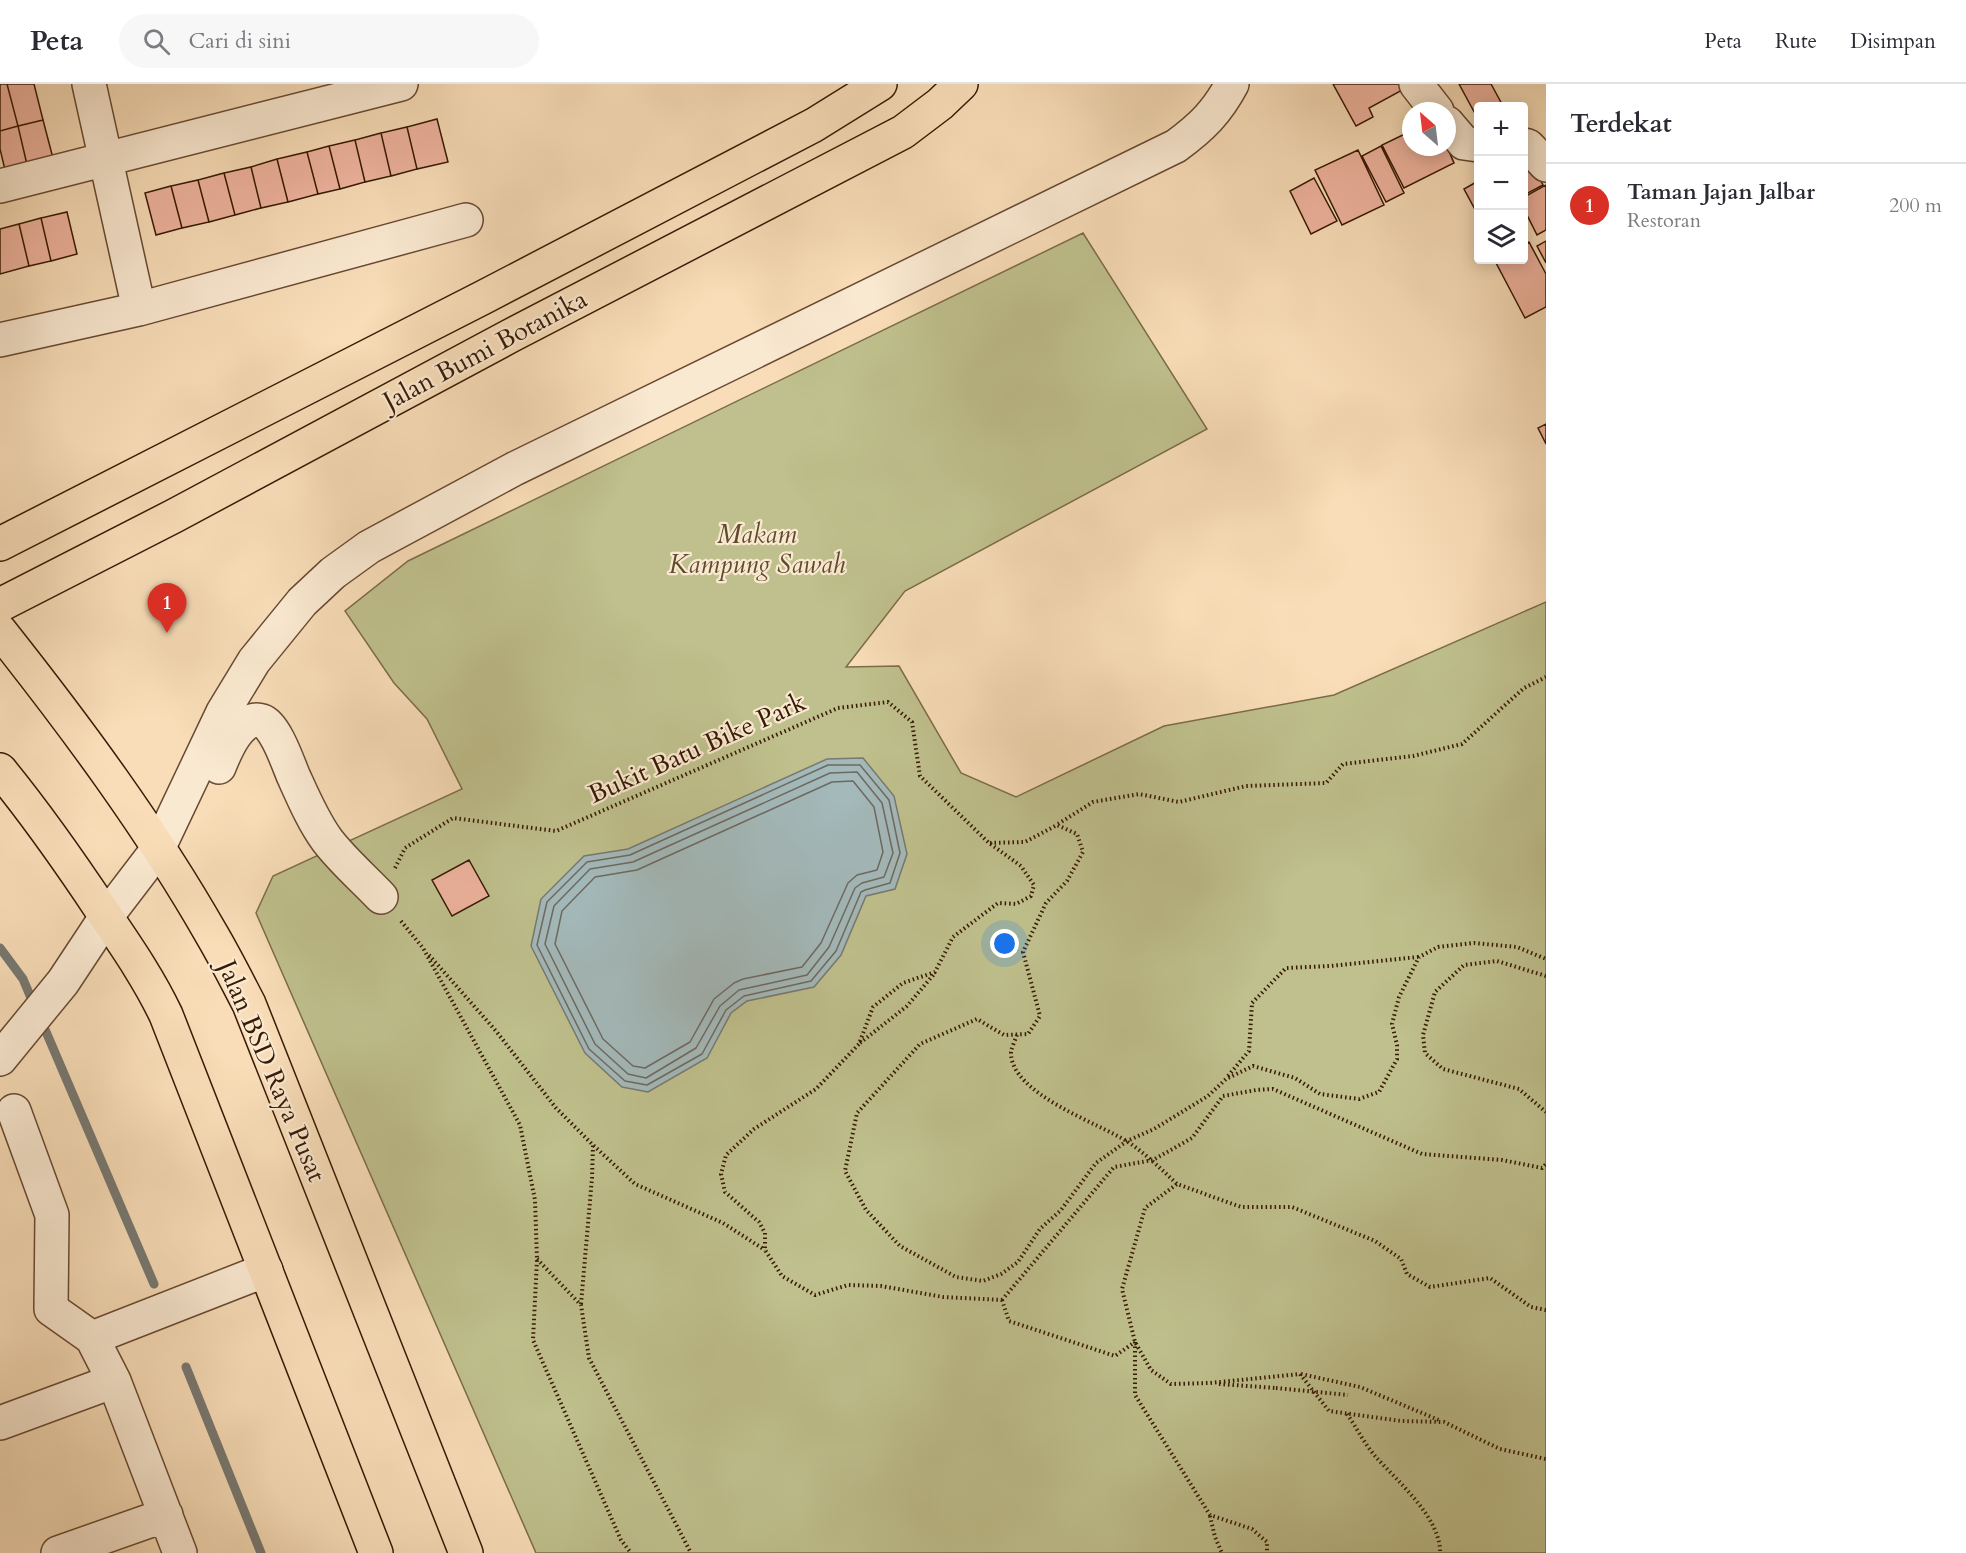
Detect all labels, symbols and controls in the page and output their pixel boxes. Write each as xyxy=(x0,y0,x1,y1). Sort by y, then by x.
search box xyxy=(119,14,539,68)
text: Peta xyxy=(30,22,83,60)
icon: search xyxy=(140,25,173,58)
text: Cari di sini xyxy=(188,26,291,56)
text: Peta xyxy=(1704,27,1742,56)
text: Rute xyxy=(1775,27,1817,56)
text: Disimpan xyxy=(1850,27,1936,56)
north arrow xyxy=(1402,102,1456,156)
map controls xyxy=(1474,102,1528,264)
button: + xyxy=(1474,102,1528,156)
text: Terdekat xyxy=(1570,106,1672,141)
button: − xyxy=(1474,156,1528,210)
text: Taman Jajan Jalbar xyxy=(1627,177,1815,207)
text: 1 xyxy=(1584,192,1595,219)
text: 200 m xyxy=(1889,192,1942,219)
text: Restoran xyxy=(1627,207,1701,234)
button: layers xyxy=(1474,210,1528,264)
street label: Jalan Bumi Botanika xyxy=(373,281,593,420)
park label: Makam Kampung Sawah xyxy=(669,517,846,582)
pin: 1 xyxy=(148,584,186,633)
street label: Bukit Batu Bike Park xyxy=(583,684,811,812)
your location xyxy=(990,929,1019,958)
street label: Jalan BSD Raya Pusat xyxy=(208,951,334,1187)

